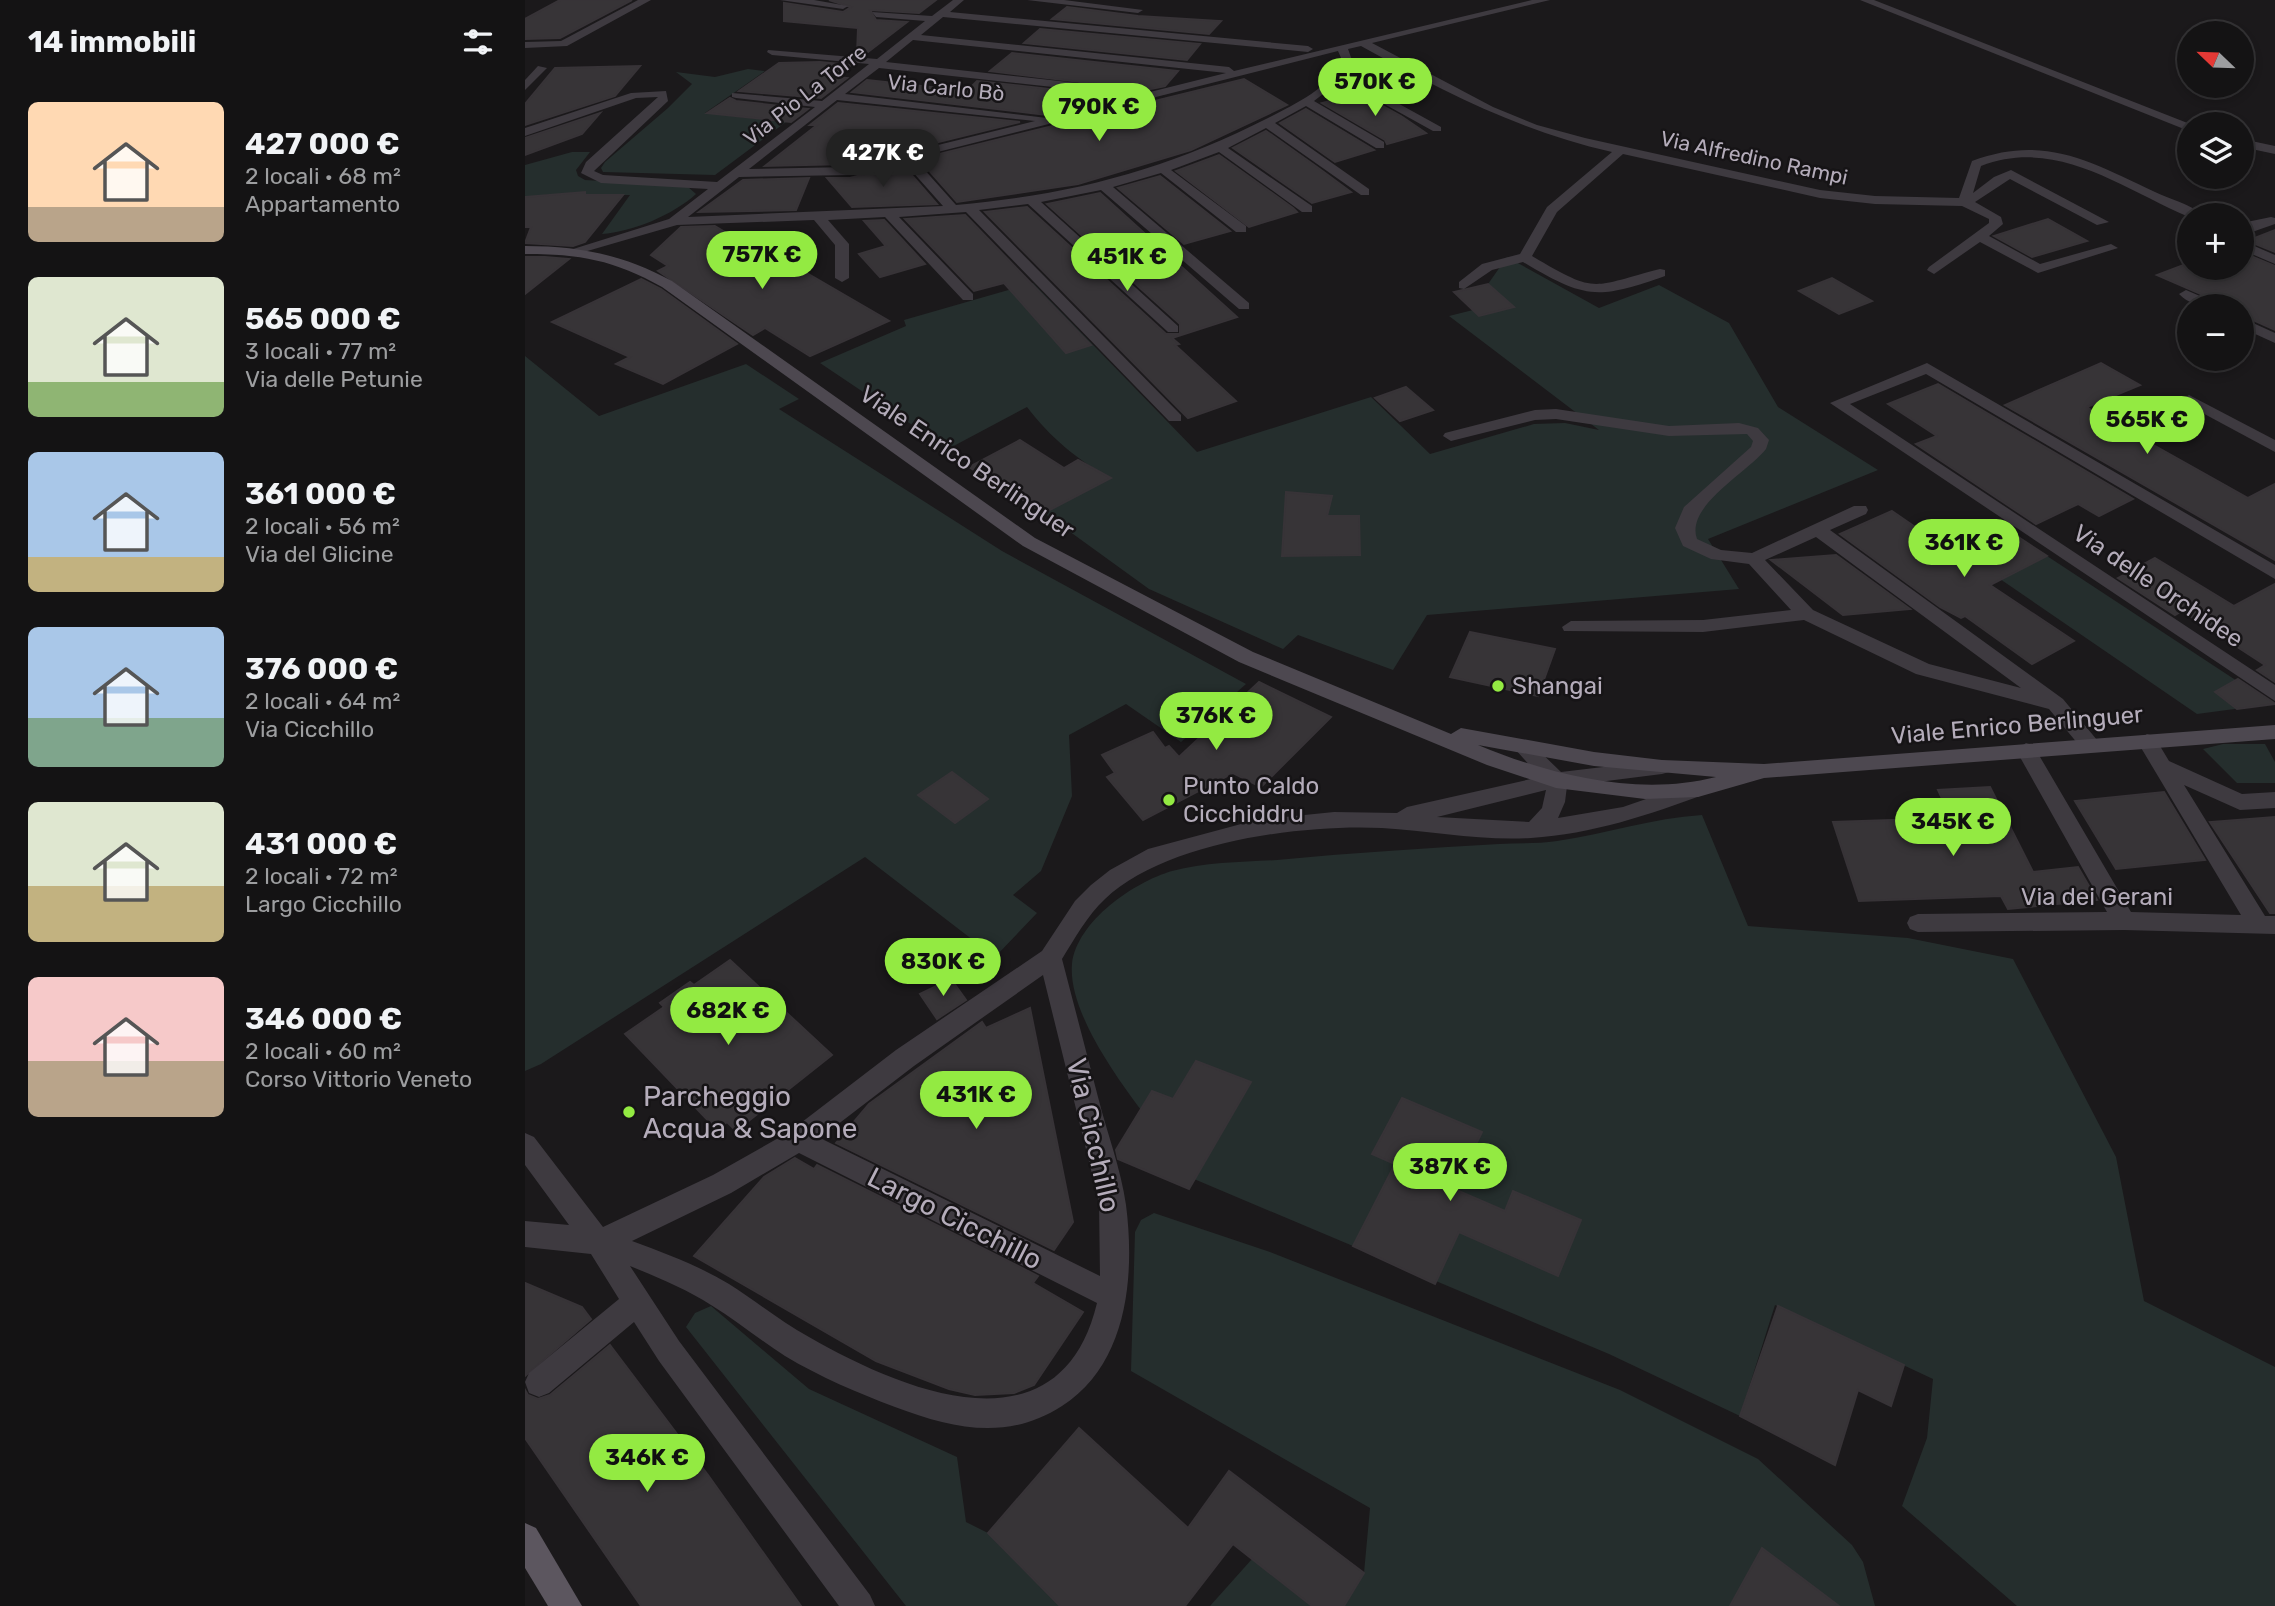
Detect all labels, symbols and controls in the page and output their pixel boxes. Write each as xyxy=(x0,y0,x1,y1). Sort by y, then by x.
north arrow xyxy=(2177,21,2254,98)
map controls xyxy=(2177,21,2254,371)
icon: filters xyxy=(459,23,497,61)
text: 14 immobili xyxy=(28,24,196,60)
street label: Via Pio La Torre xyxy=(738,39,871,150)
pin: 570K € xyxy=(1318,58,1432,118)
text: 570K € xyxy=(1334,67,1416,95)
street label: Via Carlo Bò xyxy=(886,69,1006,106)
pin: 790K € xyxy=(1042,83,1156,143)
text: 790K € xyxy=(1058,92,1140,120)
button: layers xyxy=(2177,112,2254,189)
street label: Via Alfredino Rampi xyxy=(1658,125,1850,190)
text: 427 000 € xyxy=(245,126,400,162)
icon: home xyxy=(84,130,168,214)
pin: 427K € xyxy=(826,130,940,189)
text: 427K € xyxy=(842,138,924,166)
text: 2 locali · 68 m² xyxy=(245,162,401,190)
text: Appartamento xyxy=(245,190,400,218)
button: + xyxy=(2177,203,2254,280)
pin: 757K € xyxy=(705,232,819,291)
pin: 451K € xyxy=(1070,233,1184,293)
text: 757K € xyxy=(722,240,802,268)
text: 451K € xyxy=(1087,242,1167,270)
button: − xyxy=(2177,294,2254,371)
text: 565 000 € xyxy=(245,301,401,337)
icon: home xyxy=(84,305,168,389)
text: 3 locali · 77 m² xyxy=(245,337,396,365)
text: Via delle Petunie xyxy=(245,365,423,393)
street label: Viale Enrico Berlinguer xyxy=(854,380,1080,544)
pin: 565K € xyxy=(2090,396,2204,456)
text: 565K € xyxy=(2106,405,2188,433)
text: 361 000 € xyxy=(245,476,396,512)
icon: home xyxy=(84,480,168,564)
text: 2 locali · 56 m² xyxy=(245,512,400,540)
street label: Via delle Orchidee xyxy=(2068,519,2248,653)
pin: 361K € xyxy=(1907,520,2021,579)
text: 361K € xyxy=(1924,528,2004,556)
text: Via del Glicine xyxy=(245,540,394,568)
text: 376 000 € xyxy=(245,651,398,687)
icon: home xyxy=(84,655,168,739)
place label: Shangai xyxy=(1512,672,1603,700)
marker: Shangai xyxy=(1490,678,1506,694)
text: 2 locali · 64 m² xyxy=(245,687,400,715)
pin: 376K € xyxy=(1159,692,1273,752)
street label: Viale Enrico Berlinguer xyxy=(1890,700,2144,750)
text: 376K € xyxy=(1176,701,1256,729)
text: Via Cicchillo xyxy=(245,715,374,743)
place label: Punto Caldo Cicchiddru xyxy=(1183,772,1319,828)
marker: Punto Caldo Cicchiddru xyxy=(1161,792,1177,808)
pin: 345K € xyxy=(1896,798,2010,858)
text: 345K € xyxy=(1911,807,1995,835)
text: 431 000 € xyxy=(245,826,397,862)
icon: home xyxy=(84,830,168,914)
text: 2 locali · 72 m² xyxy=(245,862,398,890)
street label: Via dei Gerani xyxy=(2021,883,2173,911)
text: Largo Cicchillo xyxy=(245,890,402,918)
pin: 830K € xyxy=(886,939,1000,998)
text: 830K € xyxy=(901,947,985,975)
pin: 682K € xyxy=(671,988,785,1047)
text: 682K € xyxy=(686,996,770,1024)
text: 346 000 € xyxy=(245,1001,402,1037)
icon: home xyxy=(84,1005,168,1089)
text: 2 locali · 60 m² xyxy=(245,1037,401,1065)
street label: Via Cicchillo xyxy=(1060,1055,1127,1215)
text: Corso Vittorio Veneto xyxy=(245,1065,472,1093)
pin: 431K € xyxy=(919,1072,1033,1131)
place label: Parcheggio Acqua & Sapone xyxy=(643,1080,857,1145)
text: 431K € xyxy=(936,1080,1016,1108)
marker: Parcheggio Acqua & Sapone xyxy=(621,1104,637,1120)
pin: 387K € xyxy=(1393,1144,1507,1203)
text: 387K € xyxy=(1409,1152,1491,1180)
street label: Largo Cicchillo xyxy=(862,1160,1047,1277)
pin: 346K € xyxy=(590,1434,704,1494)
text: 346K € xyxy=(605,1443,689,1471)

